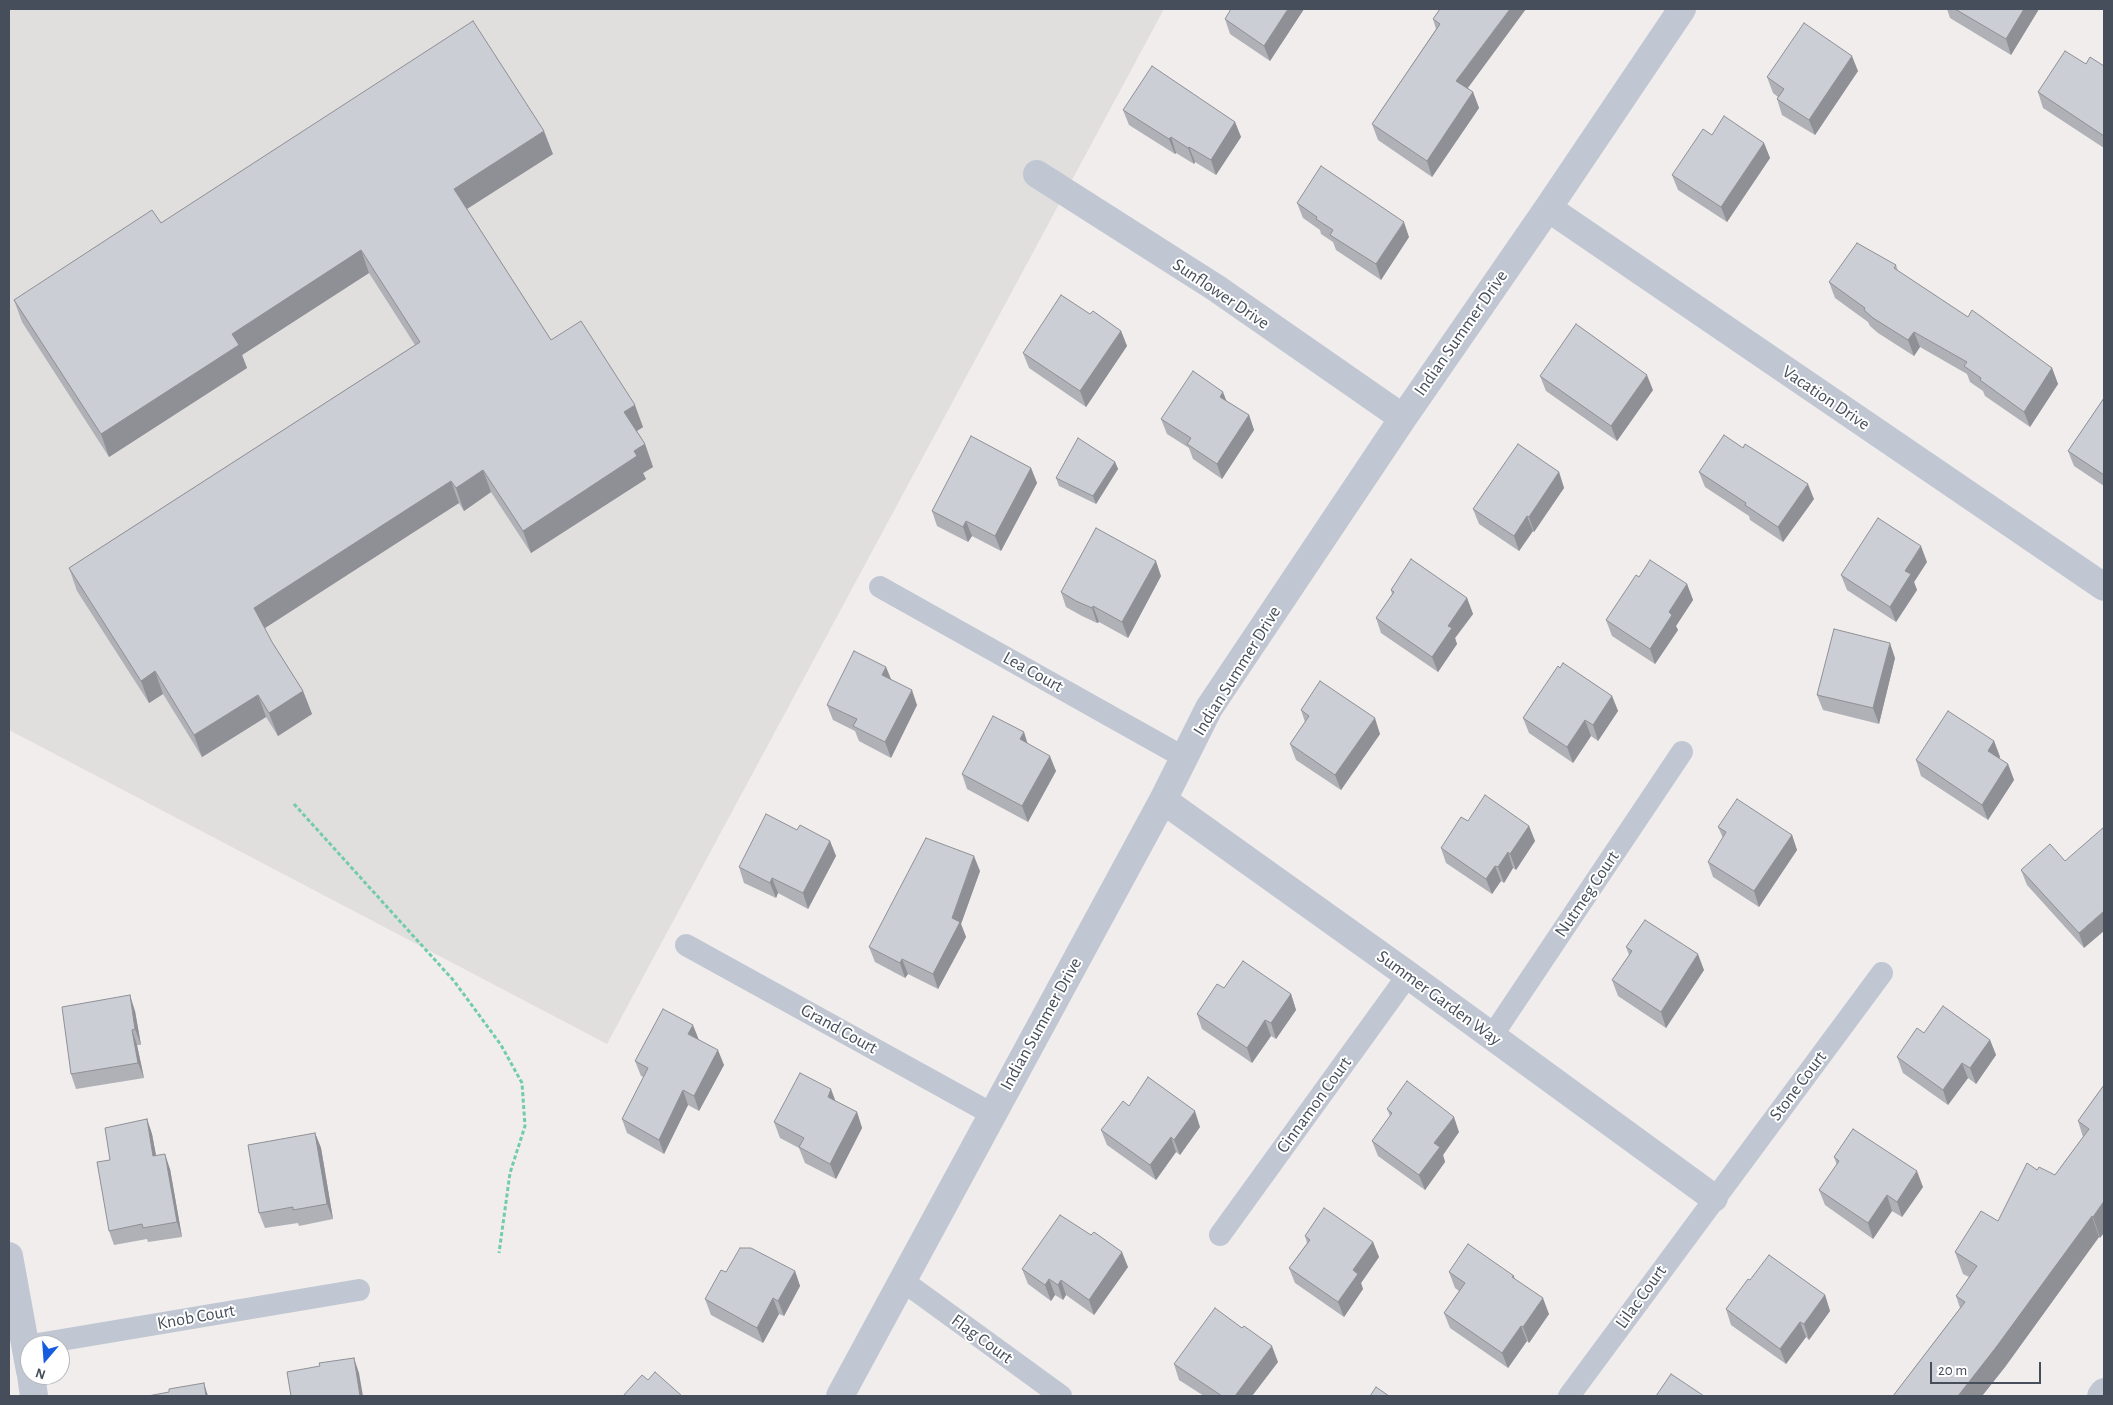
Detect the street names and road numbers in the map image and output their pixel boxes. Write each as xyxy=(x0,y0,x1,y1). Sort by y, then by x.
street label: Sunflower Drive xyxy=(1169,254,1273,334)
street label: Indian Summer Drive xyxy=(1410,266,1512,400)
street label: Vacation Drive xyxy=(1778,361,1874,435)
street label: Indian Summer Drive xyxy=(1188,602,1286,740)
street label: Lea Court xyxy=(999,647,1067,697)
street label: Nutmeg Court xyxy=(1550,847,1624,941)
street label: Summer Garden Way xyxy=(1373,946,1505,1050)
street label: Indian Summer Drive xyxy=(996,954,1086,1094)
street label: Grand Court xyxy=(797,999,881,1059)
street label: Stone Court xyxy=(1765,1047,1831,1125)
street label: Cinnamon Court xyxy=(1272,1053,1356,1157)
street label: Lilac Court xyxy=(1611,1261,1671,1333)
street label: Knob Court xyxy=(156,1300,236,1334)
street label: Flag Court xyxy=(947,1309,1017,1369)

